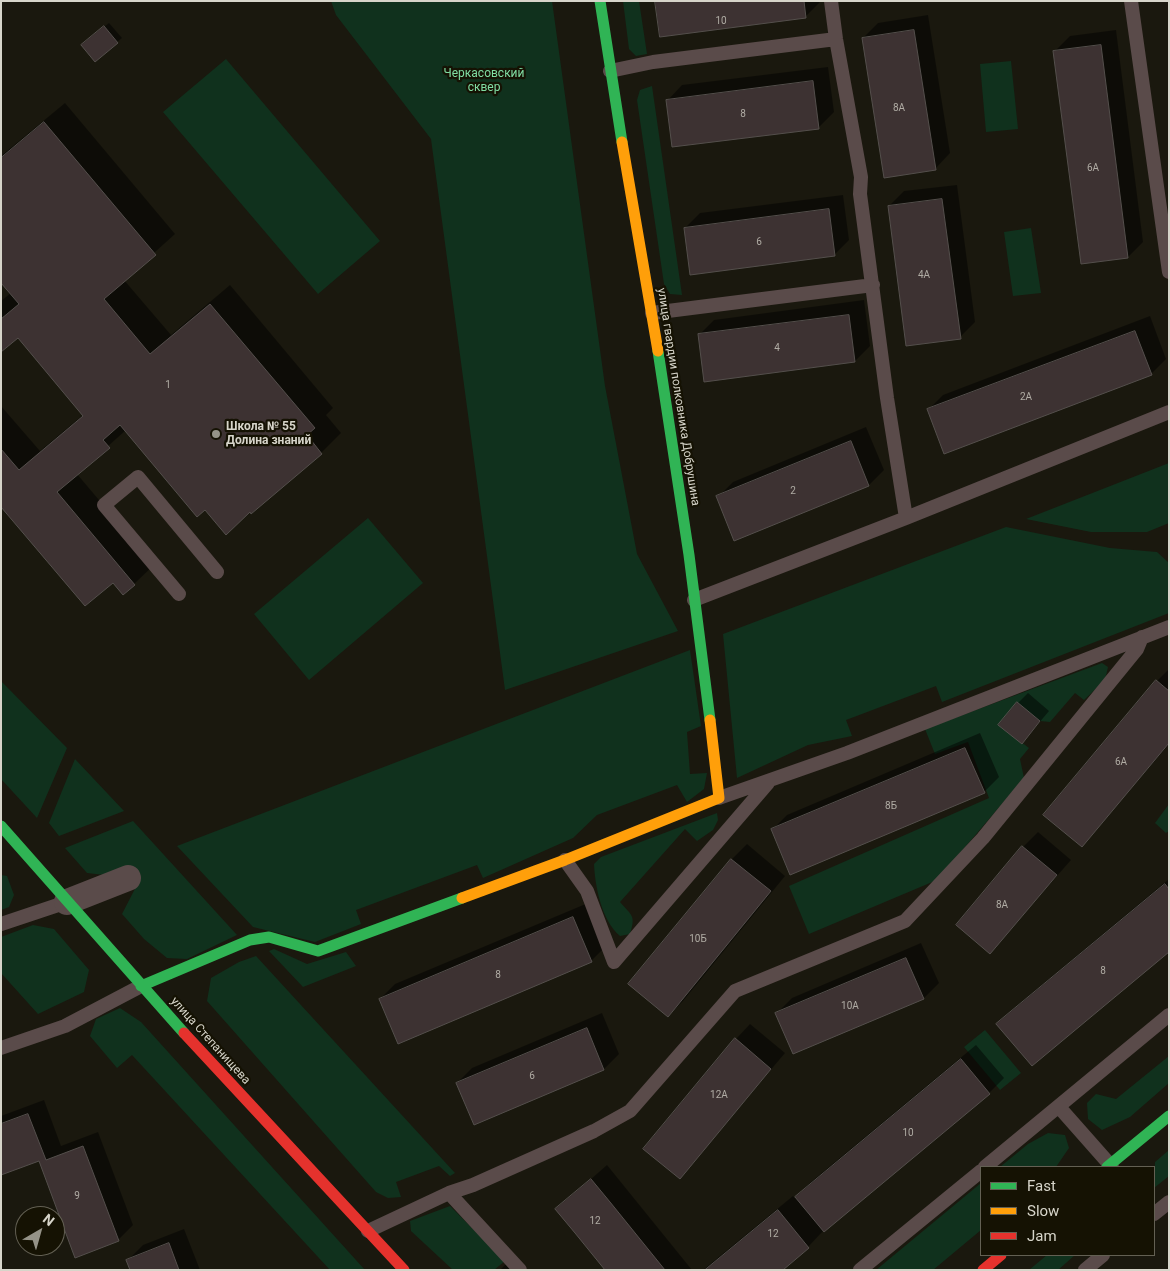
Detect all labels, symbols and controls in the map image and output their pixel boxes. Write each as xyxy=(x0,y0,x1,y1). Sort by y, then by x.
house number: 10 xyxy=(715,15,727,27)
park label: Черкасовский сквер xyxy=(444,67,524,95)
house number: 8А xyxy=(893,102,905,114)
house number: 8 xyxy=(740,108,746,120)
house number: 6А xyxy=(1087,162,1099,174)
house number: 6 xyxy=(756,236,762,248)
house number: 4А xyxy=(918,269,930,281)
street label: улица гвардии полковника Добрушина xyxy=(654,287,702,507)
house number: 4 xyxy=(774,342,780,354)
house number: 1 xyxy=(165,379,171,391)
house number: 2А xyxy=(1020,391,1032,403)
place label: Школа № 55 Долина знаний xyxy=(226,420,311,448)
marker: Школа № 55 Долина знаний xyxy=(210,428,222,440)
house number: 2 xyxy=(790,485,796,497)
house number: 6А xyxy=(1115,756,1127,768)
house number: 8Б xyxy=(885,800,897,812)
house number: 8А xyxy=(996,899,1008,911)
house number: 10Б xyxy=(689,933,707,945)
house number: 8 xyxy=(1100,965,1106,977)
house number: 8 xyxy=(495,969,501,981)
street label: улица Степанищева xyxy=(167,994,253,1088)
house number: 10А xyxy=(841,1000,859,1012)
house number: 6 xyxy=(529,1070,535,1082)
house number: 12А xyxy=(710,1089,728,1101)
house number: 10 xyxy=(902,1127,914,1139)
legend xyxy=(980,1166,1155,1256)
text: Fast xyxy=(1027,1177,1056,1195)
house number: 9 xyxy=(74,1190,80,1202)
text: Slow xyxy=(1027,1202,1059,1220)
north arrow xyxy=(15,1206,65,1256)
text: N xyxy=(40,1211,57,1229)
house number: 12 xyxy=(589,1215,601,1227)
text: Jam xyxy=(1027,1227,1057,1245)
house number: 12 xyxy=(767,1228,779,1240)

